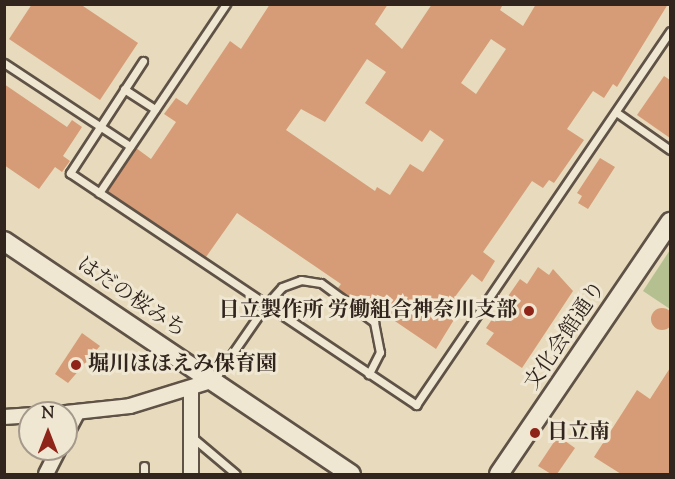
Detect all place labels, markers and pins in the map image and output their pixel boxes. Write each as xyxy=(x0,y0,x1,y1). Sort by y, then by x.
place label: 日立製作所 労働組合神奈川支部 xyxy=(219,298,517,324)
marker: 日立製作所 労働組合神奈川支部 xyxy=(522,304,536,318)
place label: 堀川ほほえみ保育園 xyxy=(88,352,277,378)
marker: 堀川ほほえみ保育園 xyxy=(69,358,83,372)
place label: 日立南 xyxy=(547,420,610,446)
marker: 日立南 xyxy=(528,426,542,440)

